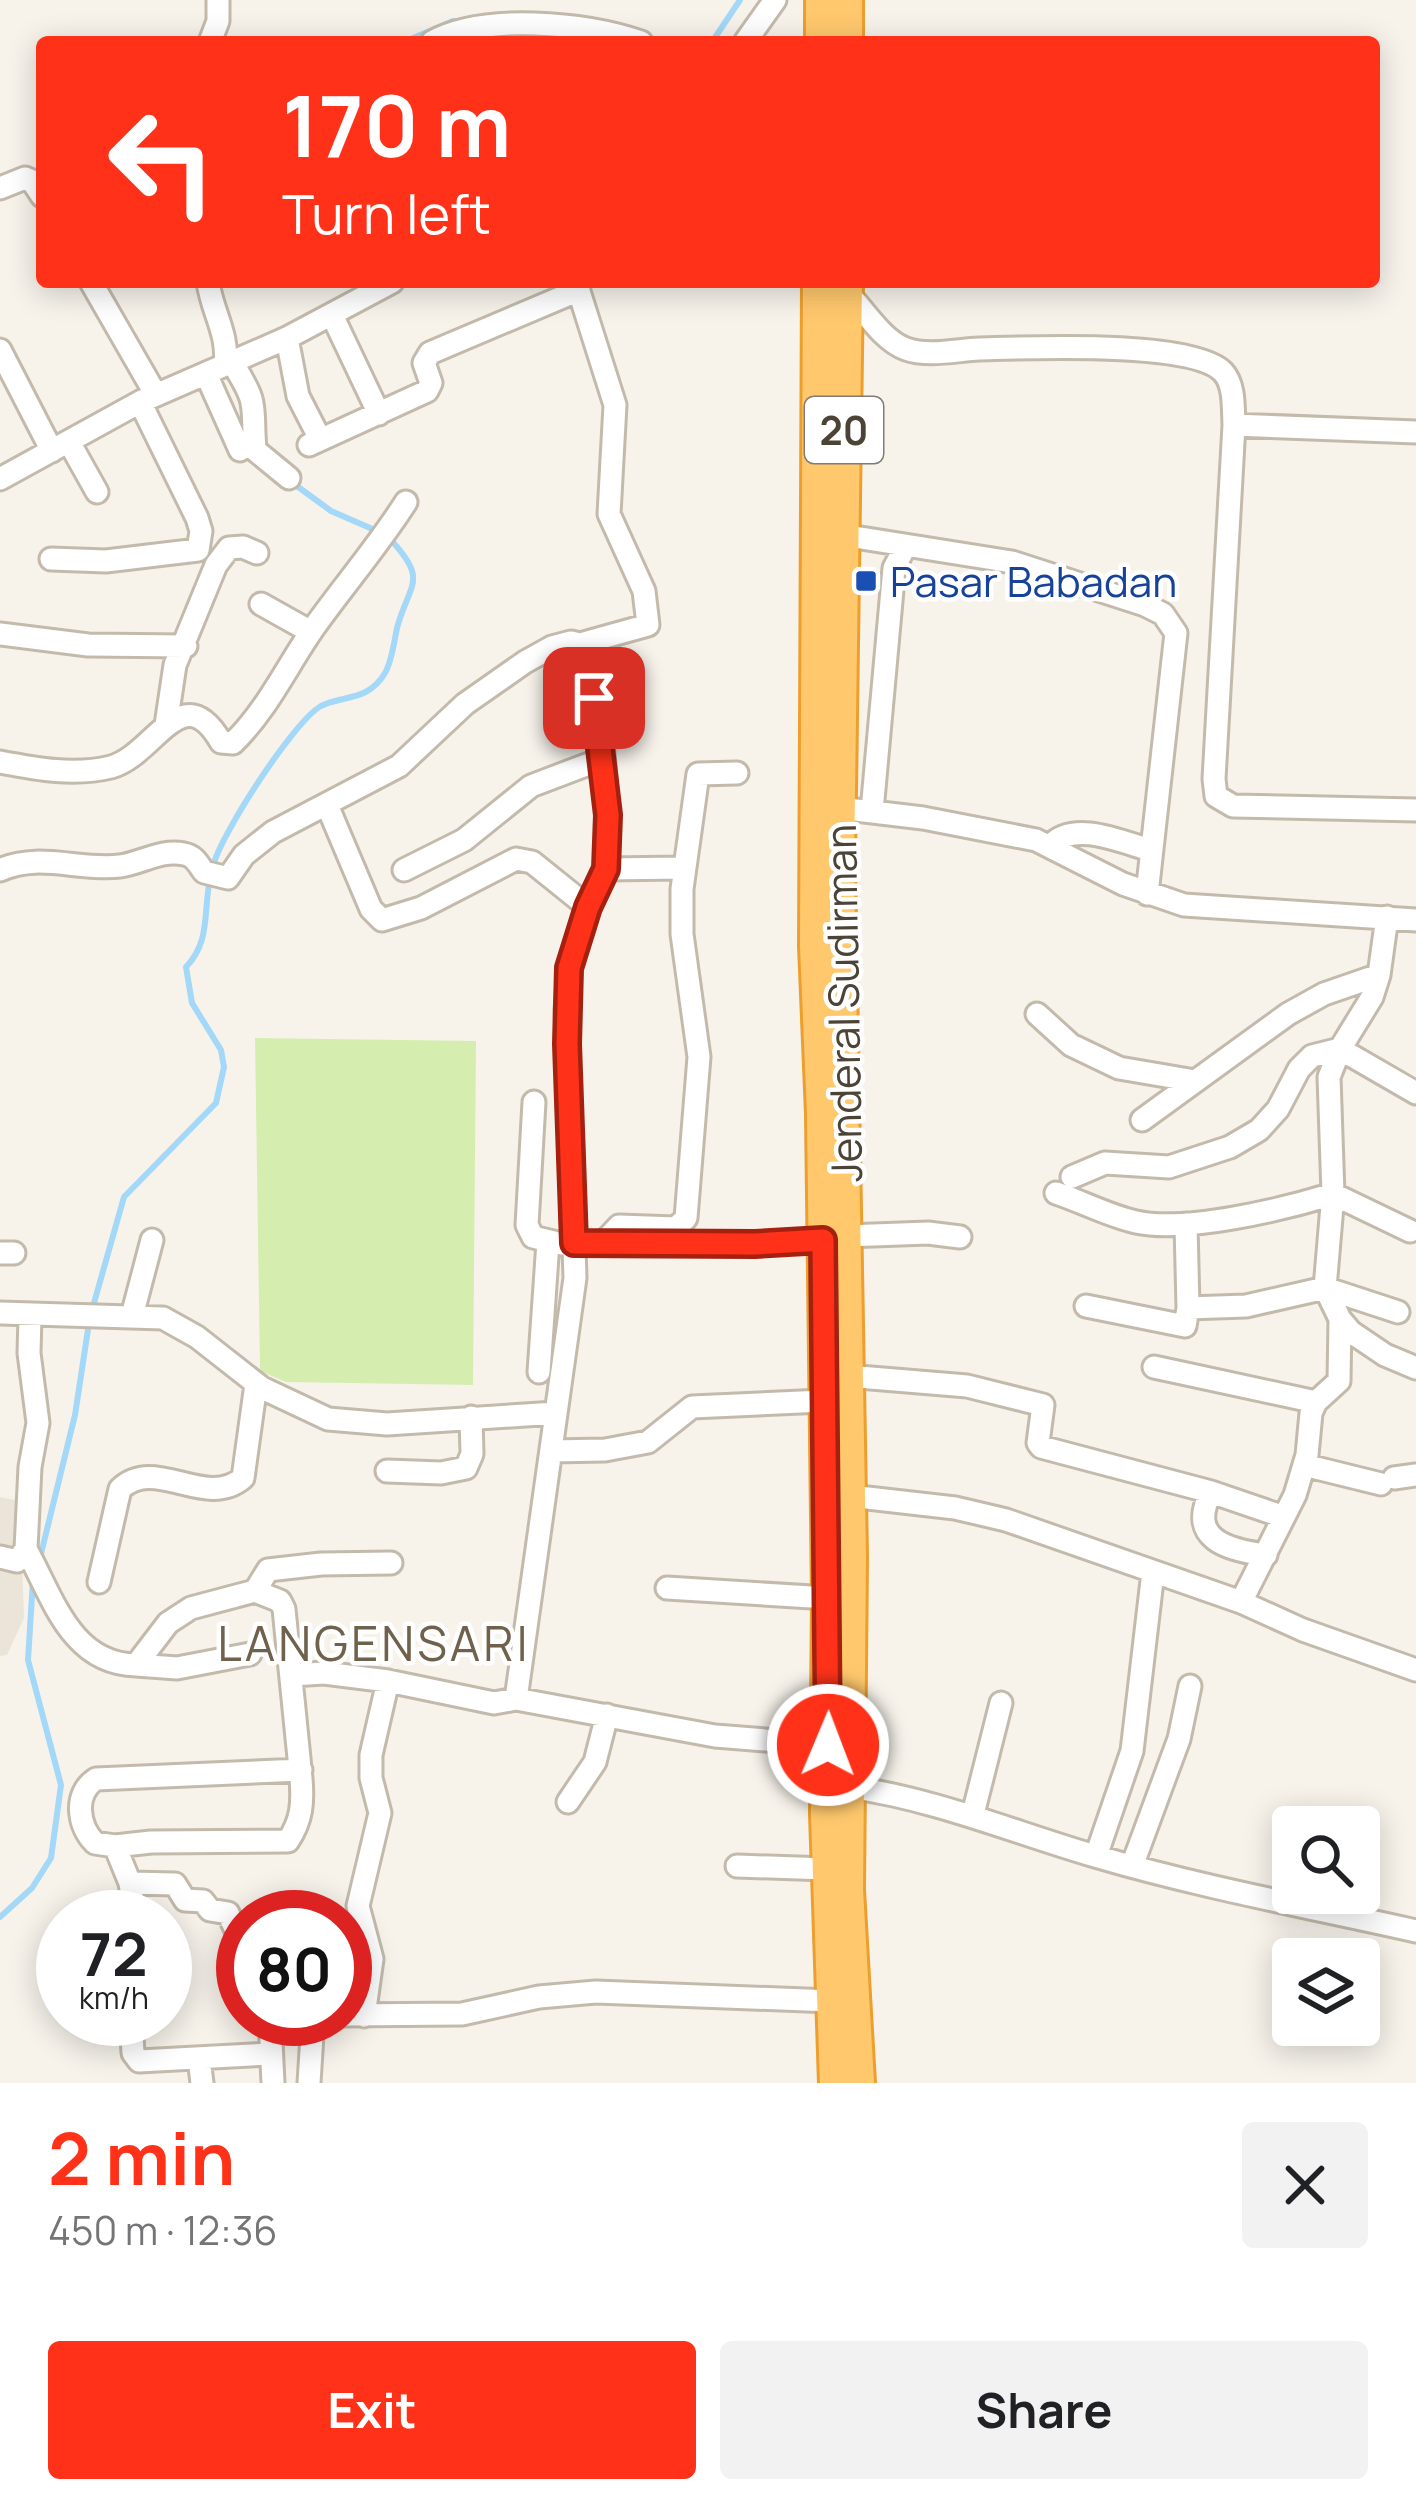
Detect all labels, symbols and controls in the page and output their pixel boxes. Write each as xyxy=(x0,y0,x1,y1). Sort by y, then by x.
text: 170 m xyxy=(282,67,511,182)
icon: left xyxy=(84,84,240,240)
text: Turn left xyxy=(282,176,491,250)
road number: 20 xyxy=(805,397,883,463)
place label: Pasar Babadan xyxy=(890,552,1177,610)
marker: Pasar Babadan xyxy=(853,568,879,594)
pin xyxy=(543,647,645,749)
icon: arrive xyxy=(561,665,627,731)
street label: Jenderal Sudirman xyxy=(811,823,875,1183)
district label: LANGENSARI xyxy=(217,1610,531,1675)
position arrow xyxy=(765,1682,891,1808)
map controls xyxy=(1272,1806,1380,2046)
button: search xyxy=(1272,1806,1380,1914)
speed limit sign: 80 xyxy=(216,1890,372,2046)
text: 72 xyxy=(80,1912,148,1994)
button: layers xyxy=(1272,1938,1380,2046)
text: km/h xyxy=(79,1977,149,2018)
text: 2 min xyxy=(48,2108,235,2207)
button: close xyxy=(1242,2122,1368,2248)
text: 450 m · 12:36 xyxy=(48,2203,277,2257)
button: Exit xyxy=(48,2341,696,2479)
button: Share xyxy=(720,2341,1368,2479)

